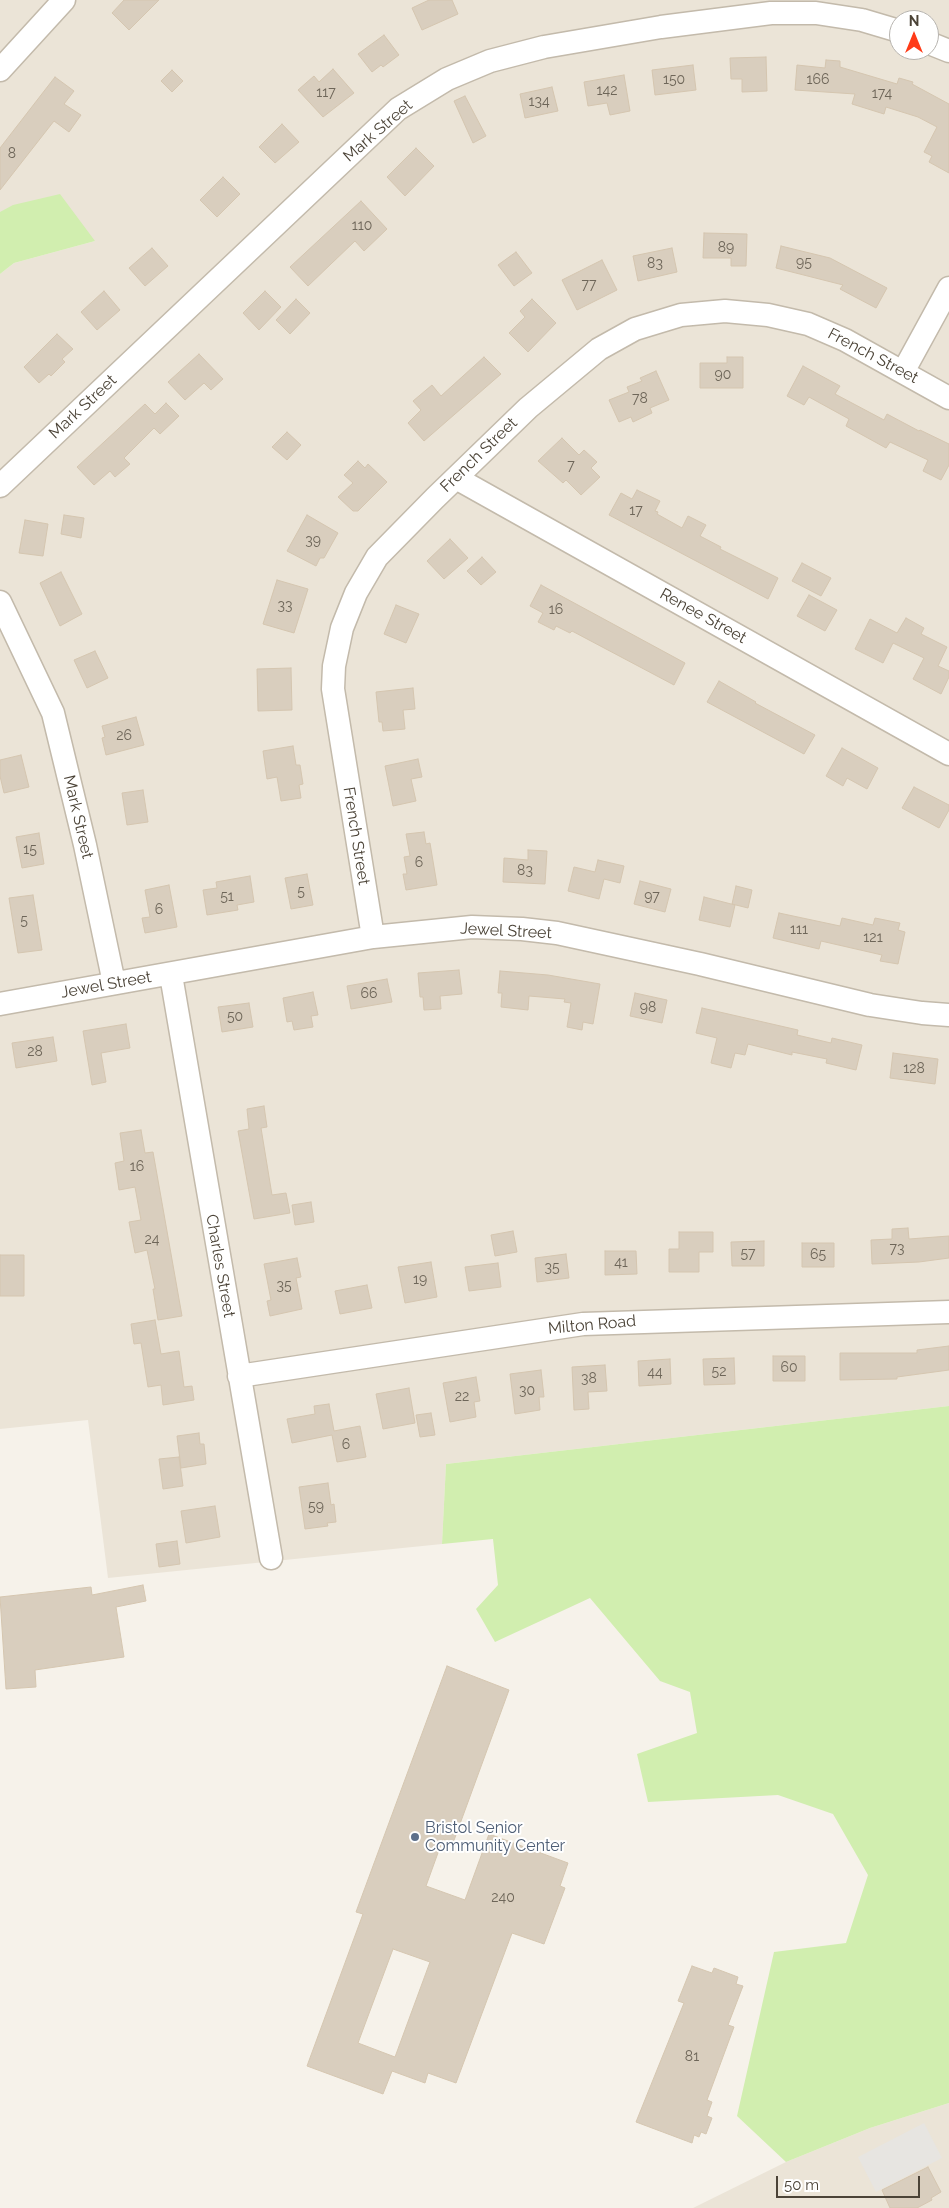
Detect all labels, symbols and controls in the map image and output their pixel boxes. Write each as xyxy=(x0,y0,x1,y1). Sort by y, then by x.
north arrow xyxy=(889,10,939,60)
text: N xyxy=(909,13,919,29)
house number: 150 xyxy=(663,72,685,88)
house number: 166 xyxy=(807,72,829,88)
house number: 142 xyxy=(597,83,617,99)
house number: 117 xyxy=(316,85,336,101)
house number: 174 xyxy=(872,86,892,102)
house number: 134 xyxy=(528,94,550,110)
street label: Mark Street xyxy=(340,96,416,166)
house number: 8 xyxy=(8,146,16,162)
house number: 110 xyxy=(352,218,372,234)
house number: 89 xyxy=(718,240,734,256)
house number: 95 xyxy=(796,255,812,271)
house number: 83 xyxy=(647,256,663,272)
house number: 77 xyxy=(582,277,596,293)
street label: French Street xyxy=(825,324,921,388)
house number: 90 xyxy=(715,367,731,383)
street label: Mark Street xyxy=(45,371,121,443)
house number: 78 xyxy=(632,391,648,407)
street label: French Street xyxy=(437,414,521,496)
house number: 7 xyxy=(567,458,575,474)
house number: 17 xyxy=(629,503,643,519)
house number: 39 xyxy=(305,533,321,549)
street label: Renee Street xyxy=(656,584,750,648)
house number: 33 xyxy=(278,598,292,614)
house number: 16 xyxy=(549,602,563,618)
house number: 26 xyxy=(116,728,132,744)
street label: Mark Street xyxy=(59,773,97,861)
street label: French Street xyxy=(339,785,373,887)
house number: 15 xyxy=(23,842,37,858)
house number: 6 xyxy=(415,855,423,871)
house number: 83 xyxy=(517,863,533,879)
house number: 5 xyxy=(297,884,305,900)
house number: 51 xyxy=(220,889,234,905)
house number: 97 xyxy=(644,889,660,905)
house number: 6 xyxy=(155,902,163,918)
house number: 5 xyxy=(20,913,28,929)
street label: Jewel Street xyxy=(460,919,552,943)
house number: 111 xyxy=(790,922,808,938)
house number: 121 xyxy=(863,930,883,946)
street label: Jewel Street xyxy=(59,968,153,1002)
house number: 66 xyxy=(361,986,377,1002)
house number: 98 xyxy=(640,1000,656,1016)
house number: 50 xyxy=(227,1009,243,1025)
house number: 28 xyxy=(27,1044,43,1060)
house number: 128 xyxy=(903,1061,925,1077)
house number: 16 xyxy=(130,1159,144,1175)
street label: Charles Street xyxy=(201,1213,239,1319)
house number: 24 xyxy=(145,1232,159,1248)
house number: 73 xyxy=(890,1241,904,1257)
house number: 57 xyxy=(740,1246,756,1262)
house number: 65 xyxy=(810,1247,826,1263)
house number: 41 xyxy=(614,1255,628,1271)
house number: 35 xyxy=(544,1260,560,1276)
house number: 19 xyxy=(413,1272,427,1288)
house number: 35 xyxy=(276,1278,292,1294)
street label: Milton Road xyxy=(547,1312,637,1338)
house number: 60 xyxy=(780,1360,798,1376)
house number: 52 xyxy=(712,1364,726,1380)
house number: 44 xyxy=(647,1365,663,1381)
house number: 38 xyxy=(581,1371,597,1387)
house number: 30 xyxy=(519,1383,535,1399)
house number: 22 xyxy=(455,1389,469,1405)
house number: 6 xyxy=(342,1437,350,1453)
house number: 59 xyxy=(308,1499,324,1515)
place label: Bristol Senior Community Center xyxy=(425,1818,565,1856)
marker: Bristol Senior Community Center xyxy=(409,1831,421,1843)
house number: 240 xyxy=(491,1890,515,1906)
house number: 81 xyxy=(685,2049,699,2065)
scale bar xyxy=(779,2166,923,2198)
text: 50 m xyxy=(784,2176,819,2194)

